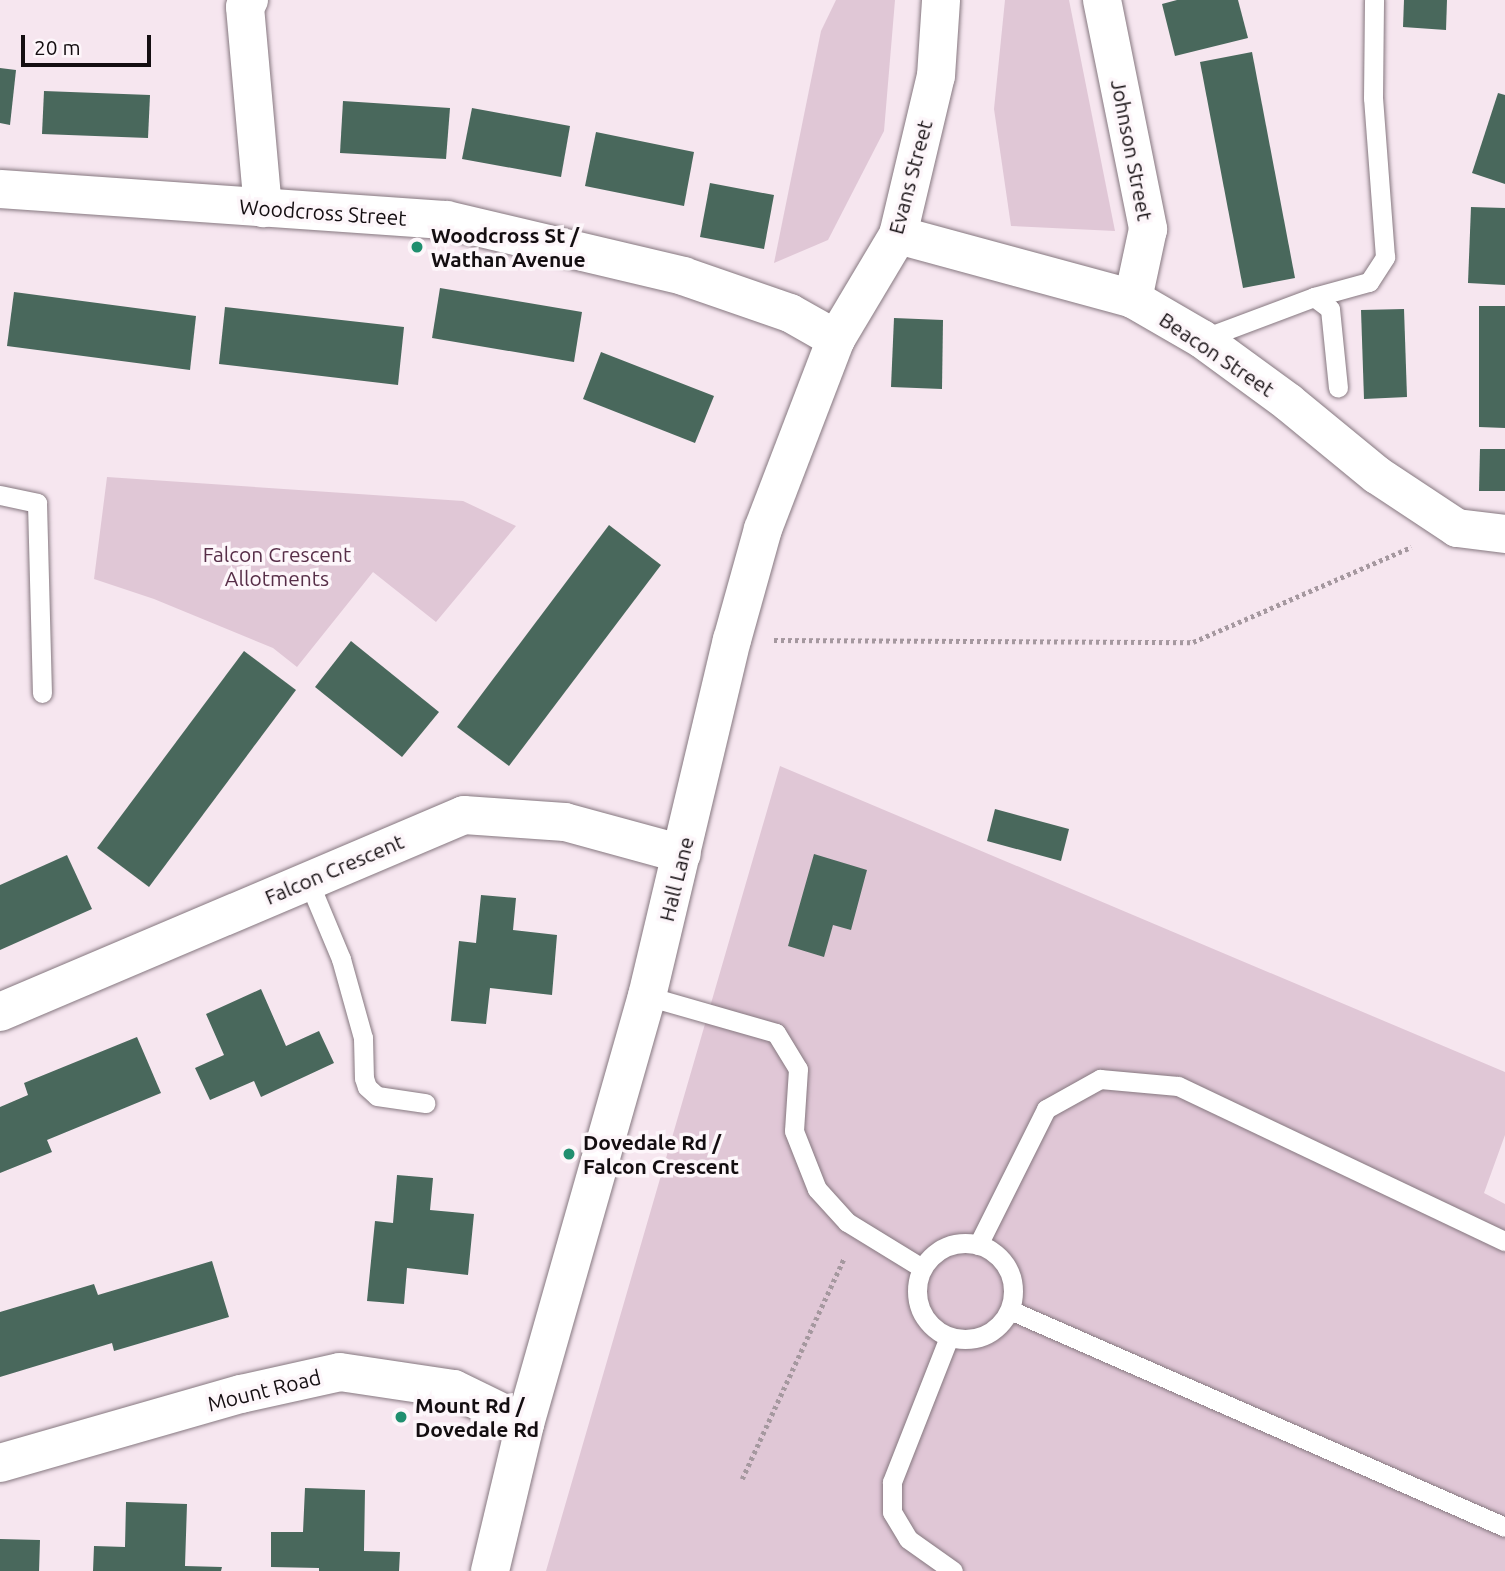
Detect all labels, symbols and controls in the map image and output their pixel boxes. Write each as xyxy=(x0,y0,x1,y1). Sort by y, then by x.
scale bar xyxy=(24,21,154,65)
text: 20 m xyxy=(34,35,81,59)
street label: Johnson Street xyxy=(1106,77,1158,223)
street label: Evans Street xyxy=(883,117,937,237)
street label: Woodcross Street xyxy=(239,194,407,230)
place label: Woodcross St / Wathan Avenue xyxy=(431,222,586,272)
marker: Woodcross St / Wathan Avenue xyxy=(409,239,425,255)
street label: Beacon Street xyxy=(1155,306,1279,402)
park label: Falcon Crescent Allotments xyxy=(203,541,351,591)
street label: Falcon Crescent xyxy=(261,828,407,910)
street label: Hall Lane xyxy=(653,834,699,924)
place label: Dovedale Rd / Falcon Crescent xyxy=(583,1129,739,1179)
marker: Dovedale Rd / Falcon Crescent xyxy=(561,1146,577,1162)
street label: Mount Road xyxy=(205,1364,323,1416)
place label: Mount Rd / Dovedale Rd xyxy=(415,1392,539,1442)
marker: Mount Rd / Dovedale Rd xyxy=(393,1409,409,1425)

